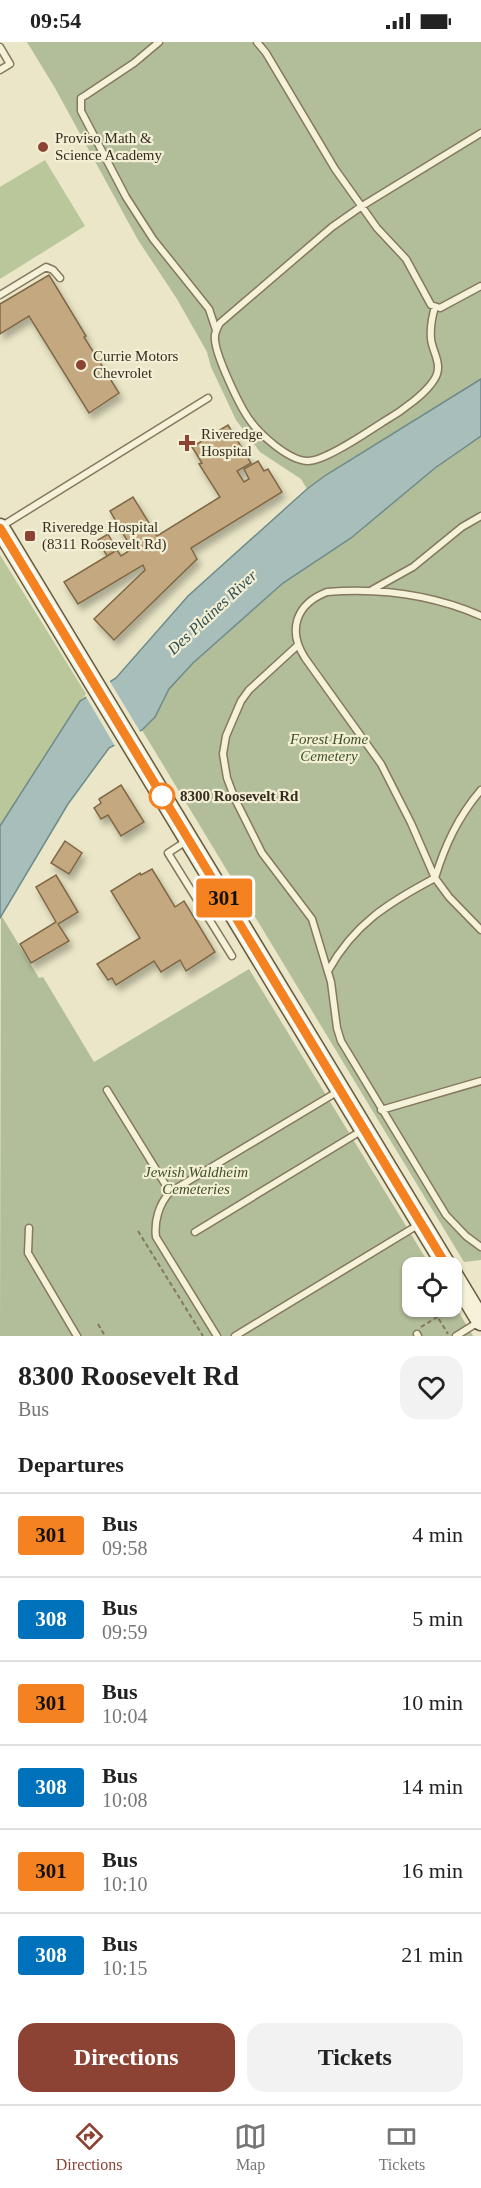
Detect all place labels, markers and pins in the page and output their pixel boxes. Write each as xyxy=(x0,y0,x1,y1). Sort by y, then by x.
place label: Proviso Math & Science Academy xyxy=(55,130,163,163)
marker: Proviso Math & Science Academy xyxy=(36,140,50,154)
place label: Currie Motors Chevrolet xyxy=(93,348,179,381)
marker: Currie Motors Chevrolet xyxy=(74,358,88,372)
place label: Riveredge Hospital xyxy=(201,426,263,459)
marker: Riveredge Hospital xyxy=(178,434,196,452)
place label: Riveredge Hospital (8311 Roosevelt Rd) xyxy=(42,519,166,553)
marker: Riveredge Hospital (8311 Roosevelt Rd) xyxy=(23,529,37,543)
marker: 8300 Roosevelt Rd xyxy=(149,783,175,809)
place label: 8300 Roosevelt Rd xyxy=(180,788,299,804)

